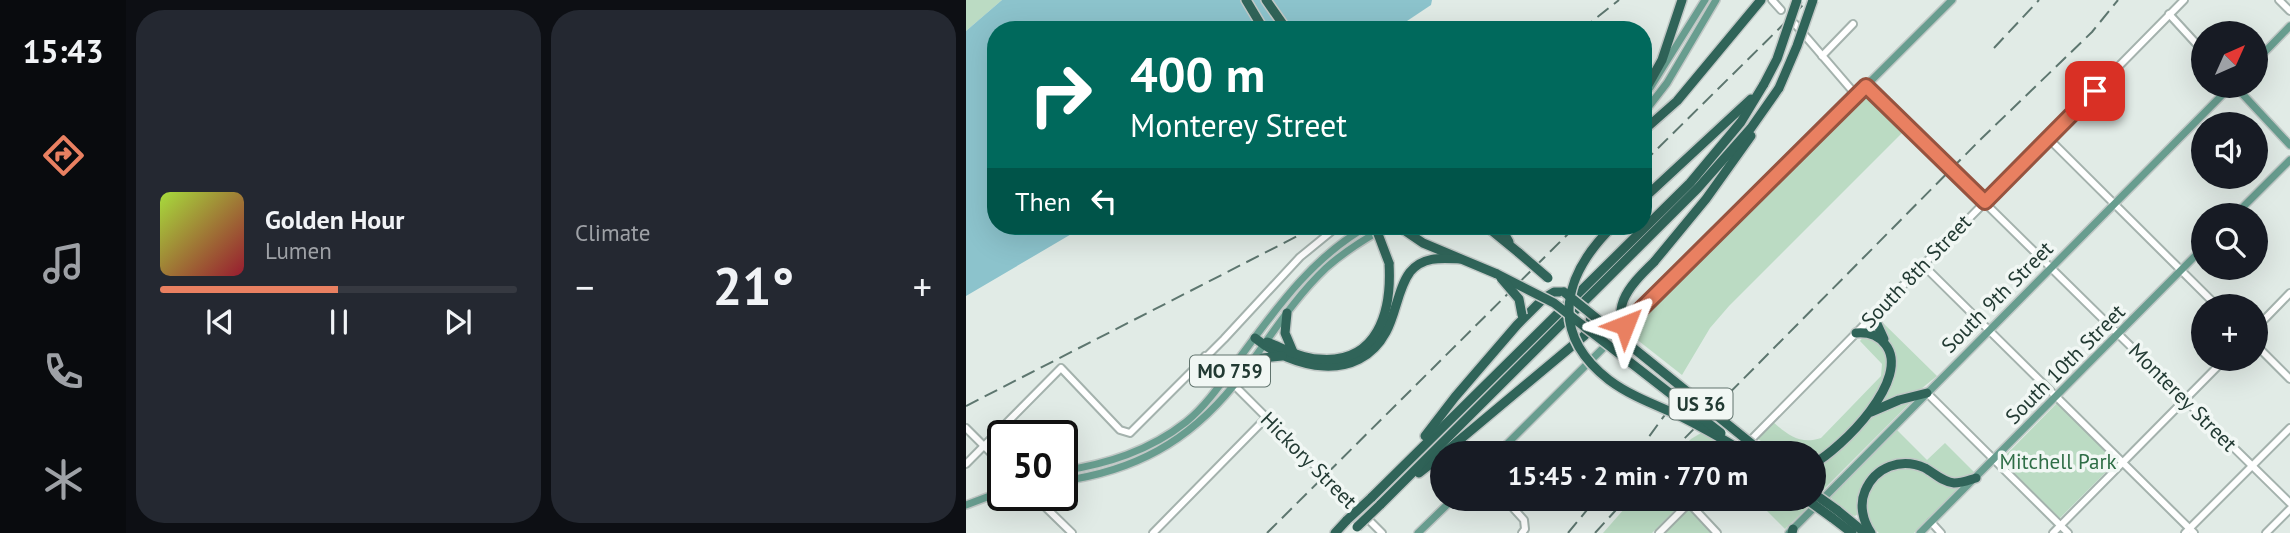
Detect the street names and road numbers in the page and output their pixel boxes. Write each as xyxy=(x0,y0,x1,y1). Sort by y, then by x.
street label: South 8th Street xyxy=(1855,209,1977,333)
street label: South 9th Street xyxy=(1935,235,2059,359)
street label: South 10th Street xyxy=(1999,298,2131,430)
street label: Monterey Street xyxy=(2123,337,2243,457)
road number: MO 759 xyxy=(1190,356,1270,386)
road number: US 36 xyxy=(1670,388,1732,420)
street label: Hickory Street xyxy=(1255,406,1363,514)

